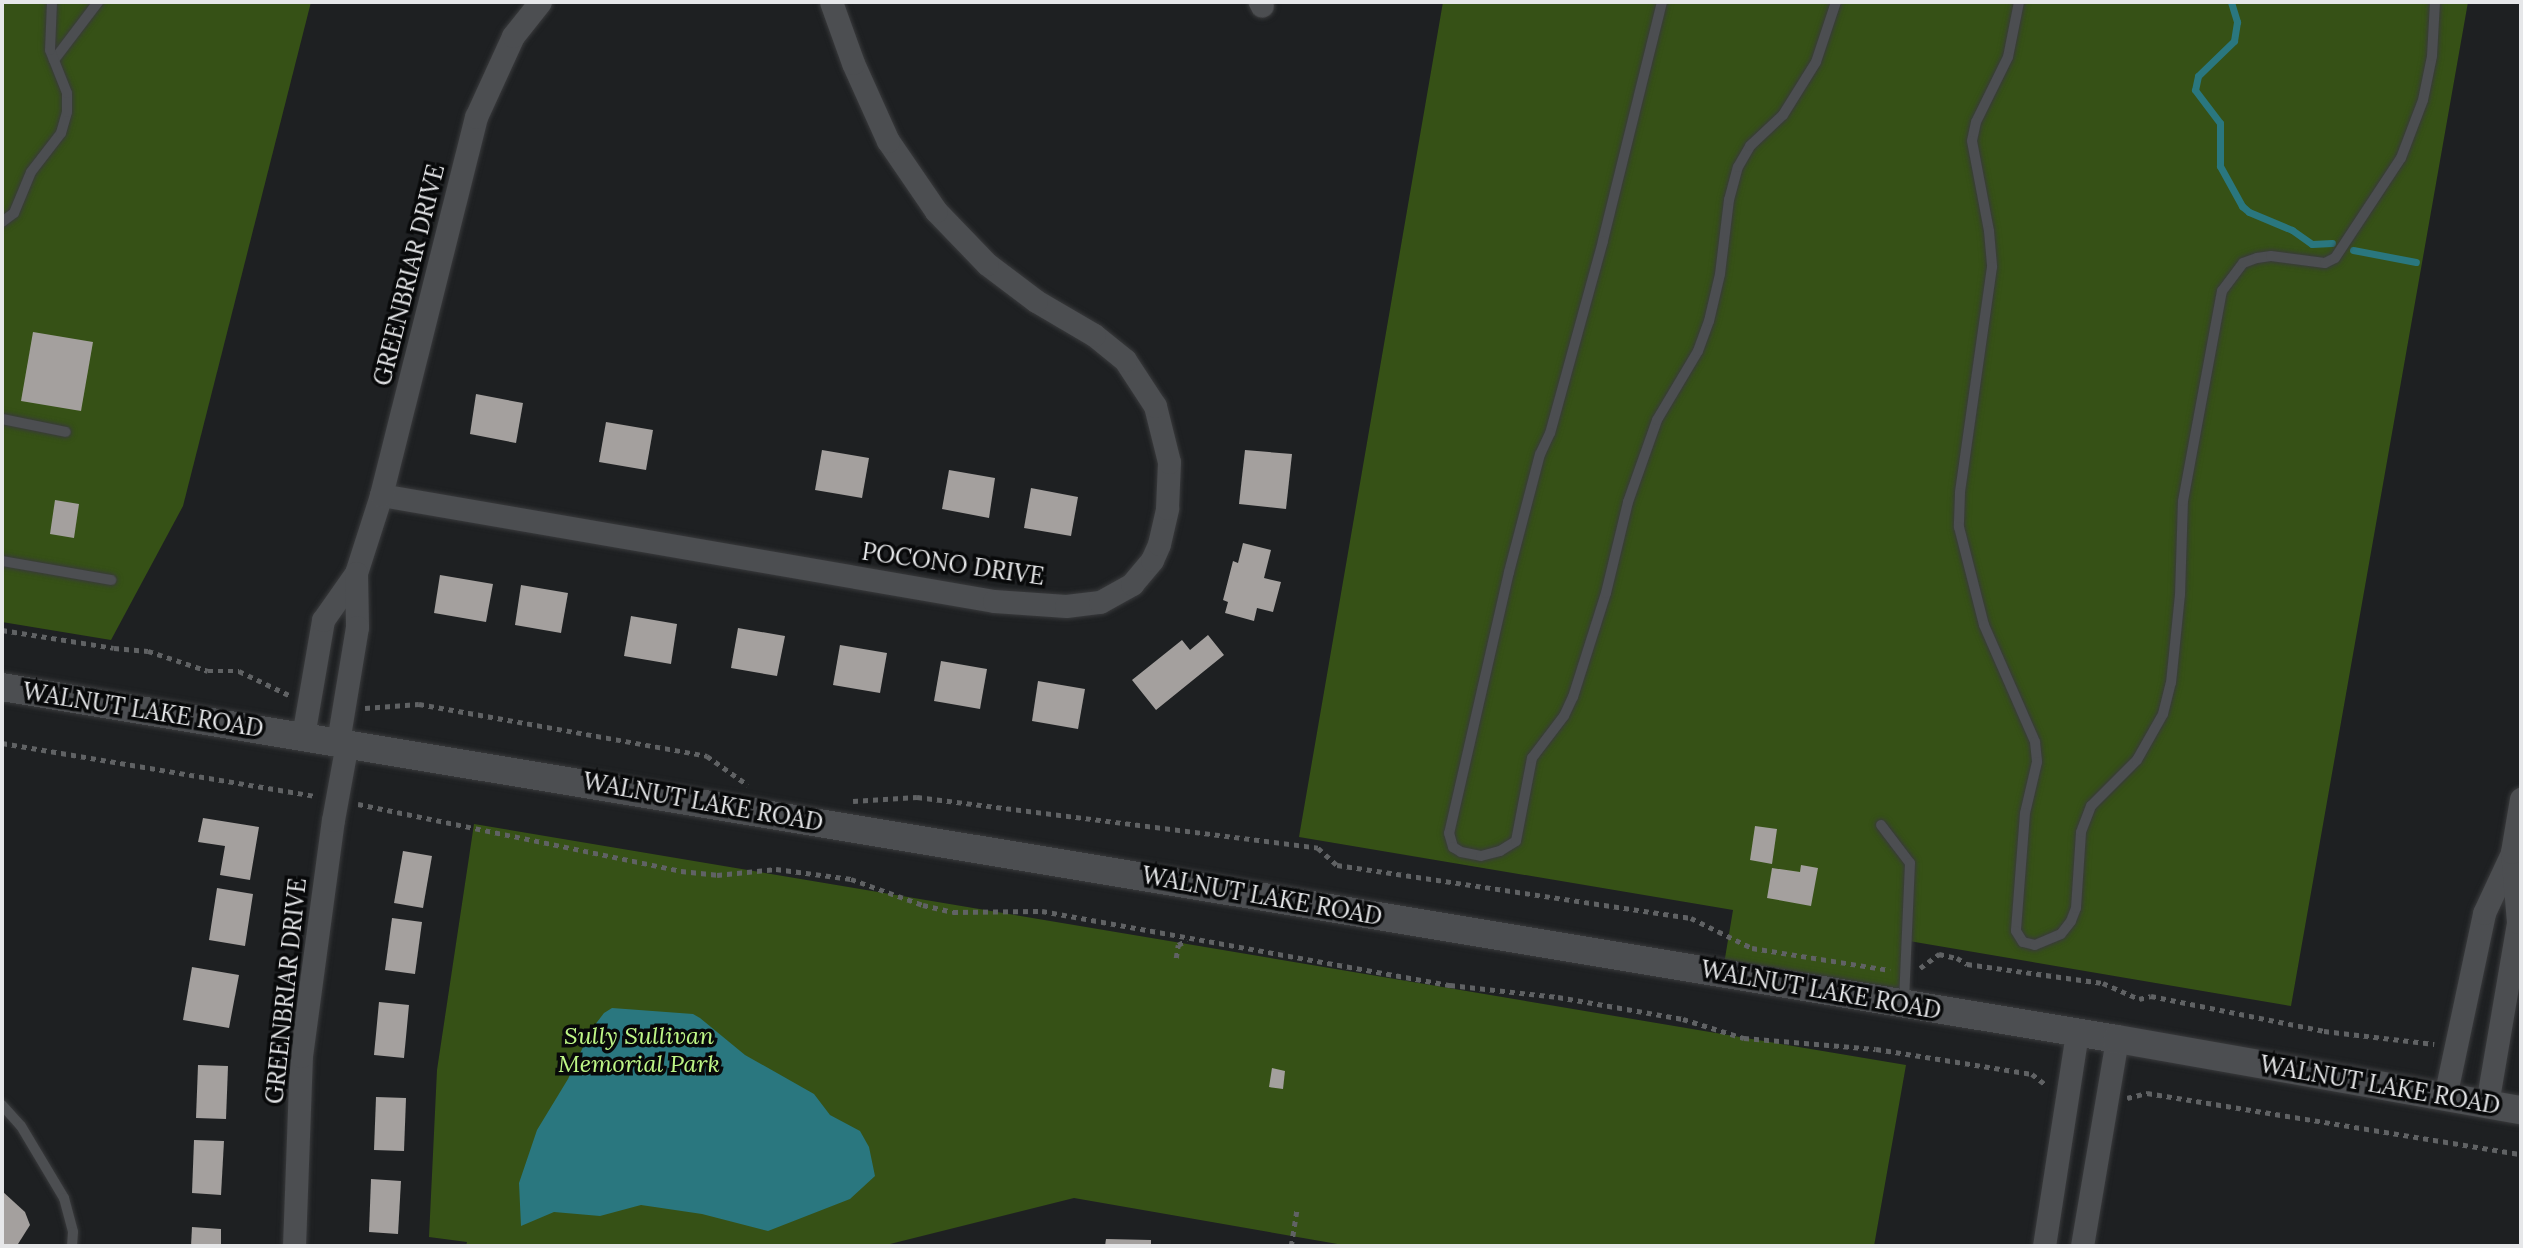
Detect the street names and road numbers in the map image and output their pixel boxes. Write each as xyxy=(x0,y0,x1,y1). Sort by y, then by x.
street label: GREENBRIAR DRIVE xyxy=(368,161,450,389)
street label: POCONO DRIVE xyxy=(860,537,1046,591)
street label: WALNUT LAKE ROAD xyxy=(21,677,265,743)
street label: WALNUT LAKE ROAD xyxy=(581,767,825,837)
street label: WALNUT LAKE ROAD xyxy=(1140,861,1384,931)
street label: GREENBRIAR DRIVE xyxy=(260,877,312,1105)
street label: WALNUT LAKE ROAD xyxy=(1699,955,1943,1025)
street label: WALNUT LAKE ROAD xyxy=(2258,1050,2502,1120)

